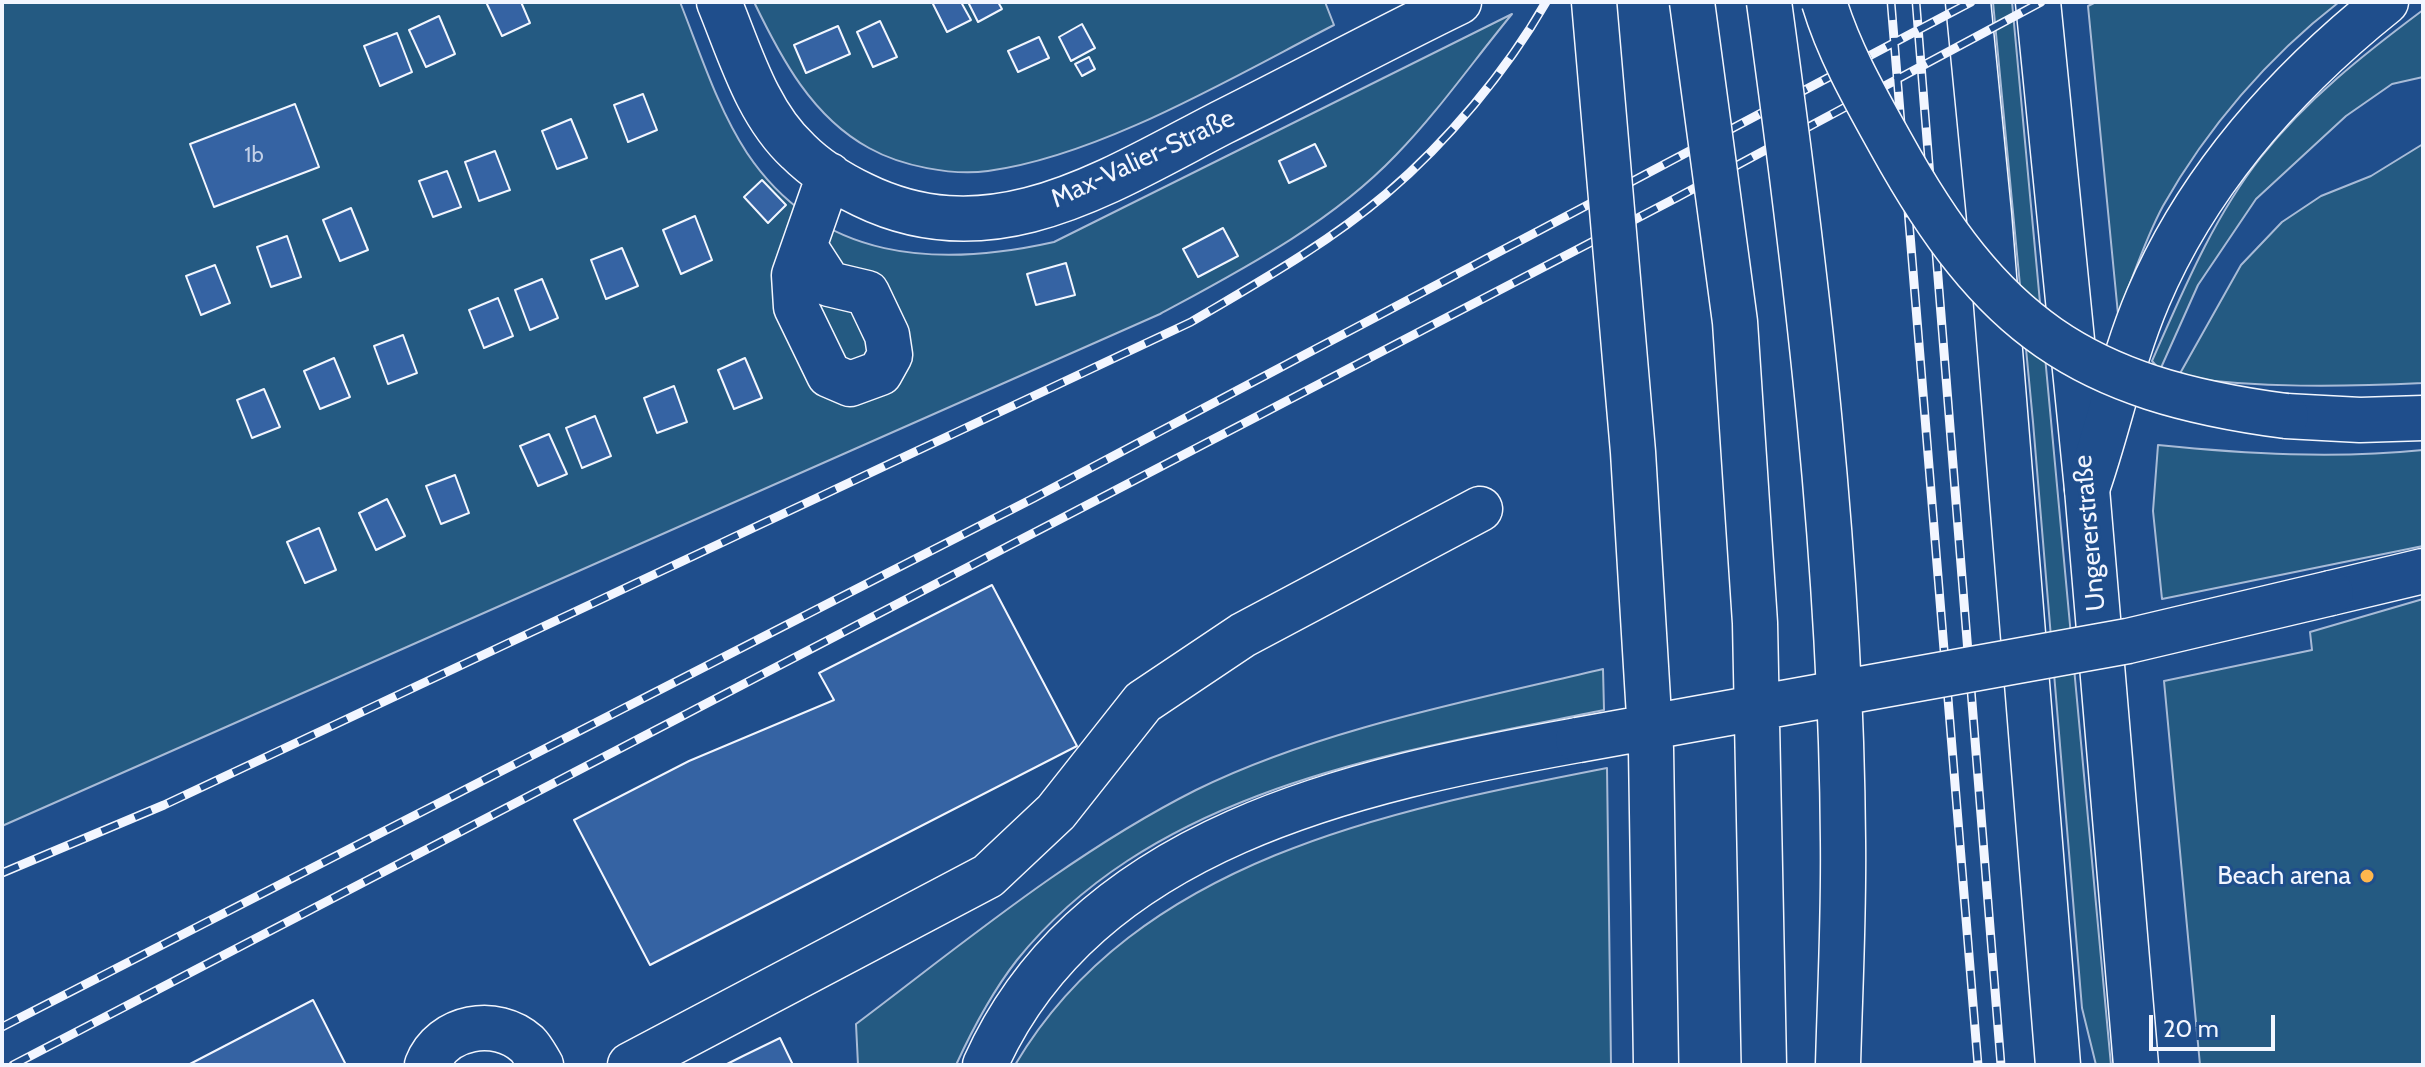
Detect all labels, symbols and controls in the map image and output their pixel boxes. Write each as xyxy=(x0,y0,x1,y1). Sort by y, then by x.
street label: Max-Valier-Straße xyxy=(1046,103,1240,215)
house number: 1b xyxy=(244,143,264,169)
street label: Ungererstraße xyxy=(2068,454,2112,612)
place label: Beach arena xyxy=(2217,860,2351,892)
marker: Beach arena xyxy=(2358,867,2376,885)
scale bar xyxy=(2153,999,2279,1049)
text: 20 m xyxy=(2163,1014,2219,1043)

